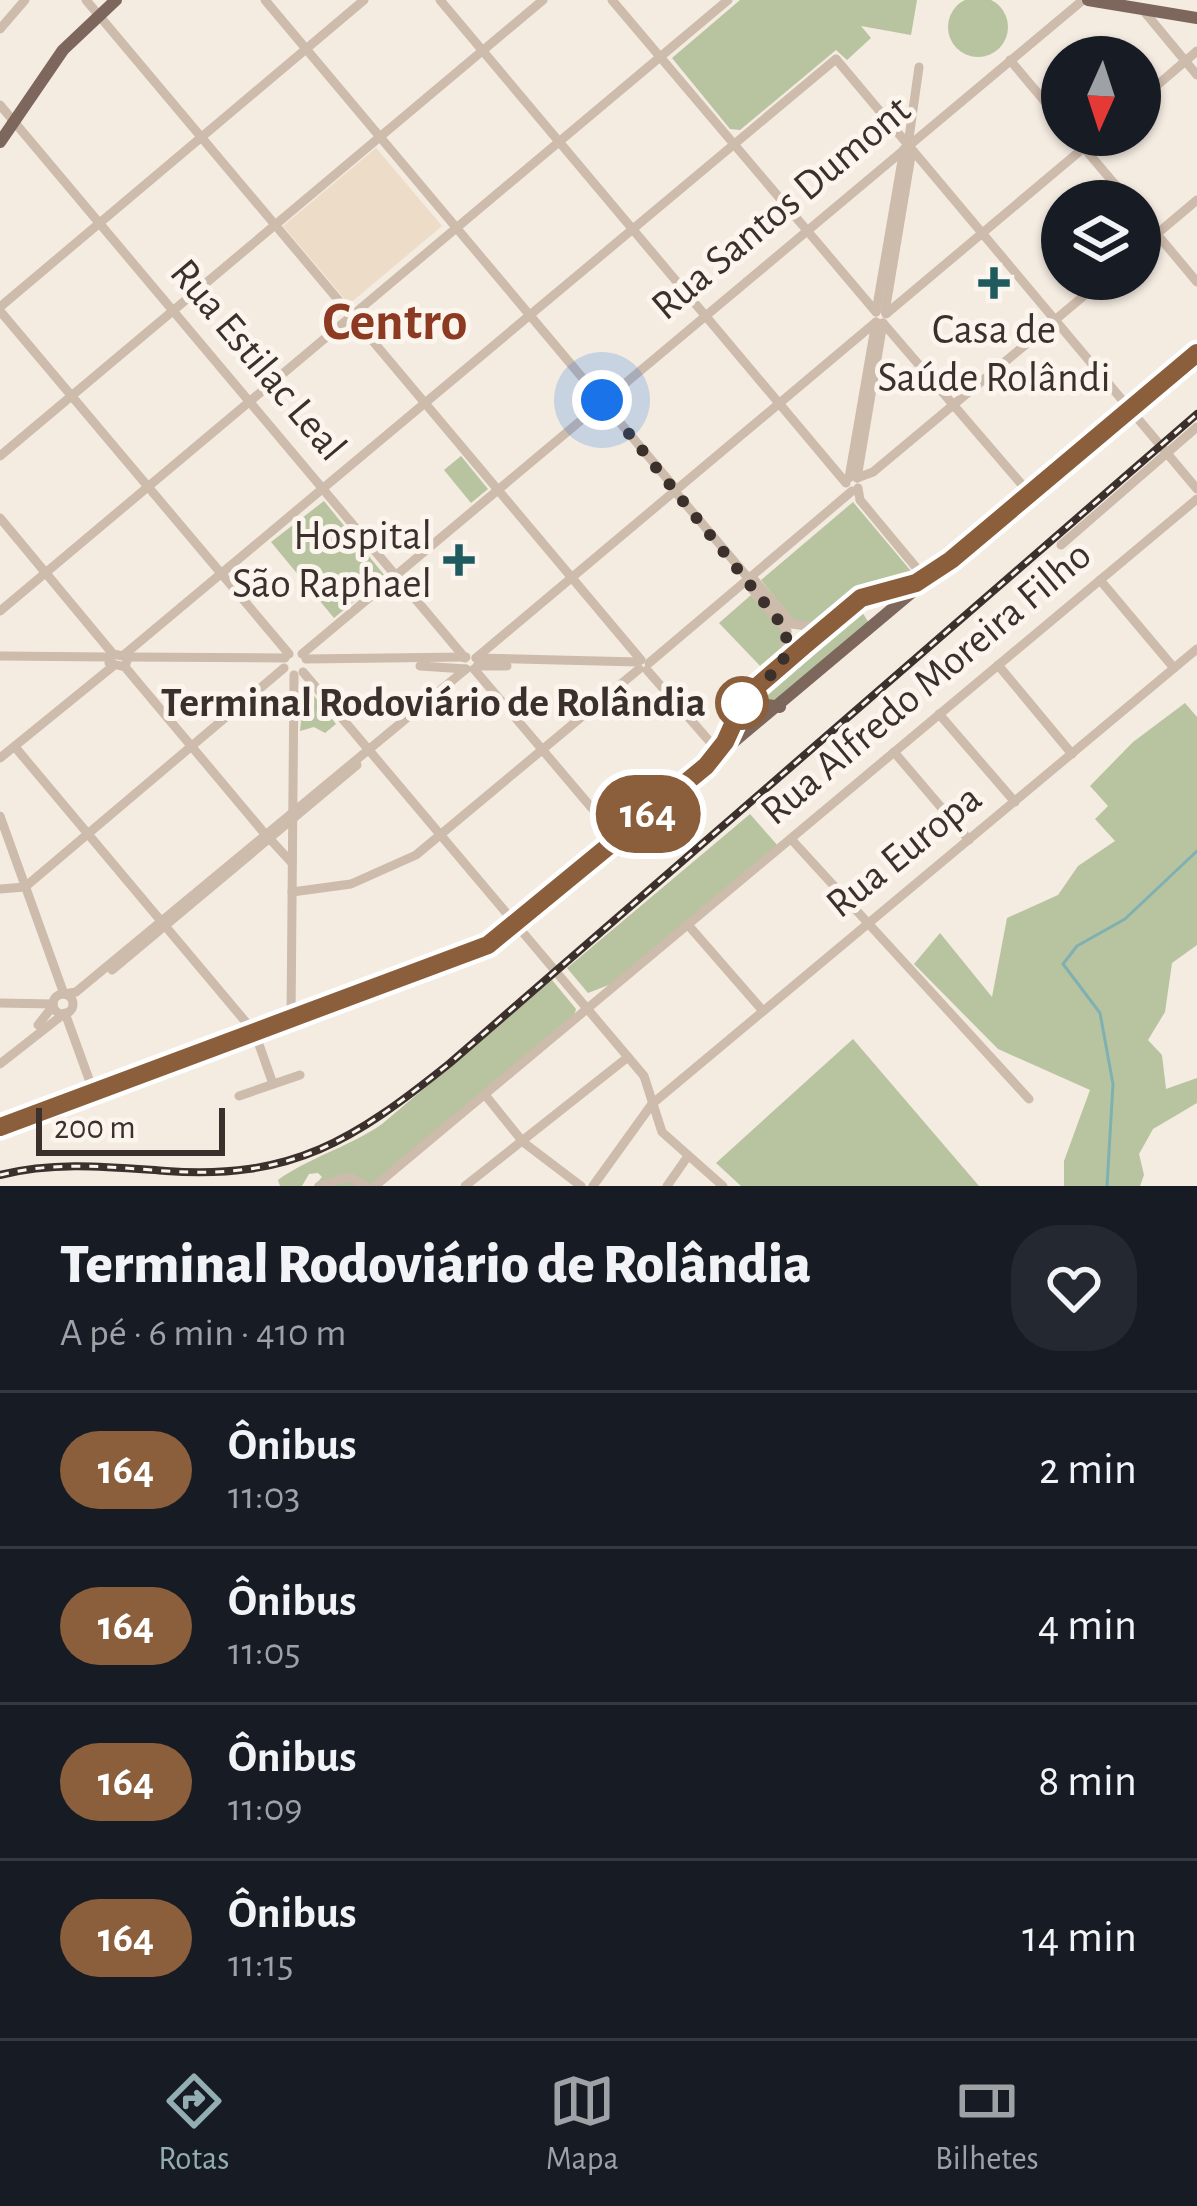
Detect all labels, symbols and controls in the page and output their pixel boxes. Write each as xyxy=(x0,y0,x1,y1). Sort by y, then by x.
north arrow xyxy=(1041,36,1161,156)
map controls xyxy=(1041,36,1161,300)
street label: Rua Santos Dumont xyxy=(644,88,918,328)
button: layers xyxy=(1041,180,1161,300)
street label: Rua Estilac Leal xyxy=(162,251,354,469)
marker: Casa de Saúde Rolândi xyxy=(978,267,1010,299)
district label: Centro xyxy=(323,296,467,350)
place label: Casa de Saúde Rolândi xyxy=(877,309,1111,399)
your location xyxy=(572,370,632,430)
place label: Hospital São Raphael xyxy=(232,515,432,605)
street label: Rua Alfredo Moreira Filho xyxy=(753,533,1099,833)
marker: Hospital São Raphael xyxy=(443,544,475,576)
marker: Terminal Rodoviário de Rolândia xyxy=(717,678,767,728)
place label: Terminal Rodoviário de Rolândia xyxy=(161,682,706,724)
line badge: 164 xyxy=(579,775,717,853)
street label: Rua Europa xyxy=(819,776,989,926)
text: 164 xyxy=(620,793,676,835)
scale bar xyxy=(36,1102,225,1155)
text: 200 m xyxy=(54,1112,136,1145)
button: heart xyxy=(1011,1225,1137,1351)
text: Terminal Rodoviário de Rolândia xyxy=(60,1236,811,1293)
text: A pé · 6 min · 410 m xyxy=(60,1314,346,1353)
text: Ônibus xyxy=(228,1423,357,1468)
text: 2 min xyxy=(1039,1447,1137,1492)
text: 164 xyxy=(98,1449,154,1491)
text: 11:03 xyxy=(228,1477,300,1516)
text: Ônibus xyxy=(228,1579,357,1624)
text: 4 min xyxy=(1038,1603,1137,1648)
text: 164 xyxy=(98,1605,154,1647)
text: 11:05 xyxy=(228,1633,301,1672)
text: Ônibus xyxy=(228,1735,357,1780)
text: 8 min xyxy=(1038,1759,1137,1804)
text: 164 xyxy=(98,1761,154,1803)
text: 11:09 xyxy=(228,1789,303,1828)
text: Ônibus xyxy=(228,1891,357,1936)
text: 14 min xyxy=(1022,1915,1137,1960)
text: 164 xyxy=(98,1917,154,1959)
text: 11:15 xyxy=(228,1945,293,1984)
tab: Rotas xyxy=(158,2068,229,2180)
tab: Mapa xyxy=(546,2068,619,2180)
tab: Bilhetes xyxy=(935,2068,1039,2180)

